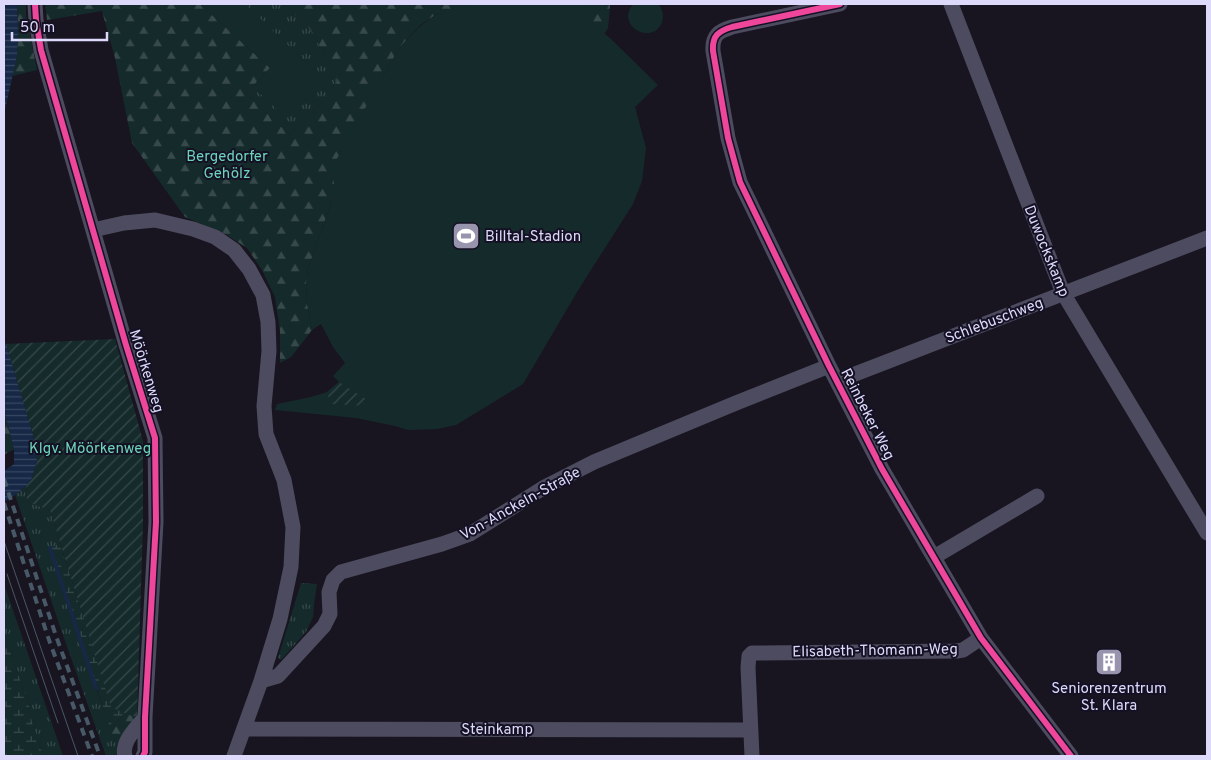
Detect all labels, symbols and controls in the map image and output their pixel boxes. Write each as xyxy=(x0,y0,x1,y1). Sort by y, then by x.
scale bar xyxy=(12,10,108,42)
text: 50 m xyxy=(20,19,55,38)
park label: Bergedorfer Gehölz xyxy=(186,148,268,184)
street label: Duwockskamp xyxy=(1019,203,1073,300)
sports icon: Billtal-Stadion xyxy=(451,221,481,251)
place label: Billtal-Stadion xyxy=(485,228,581,247)
street label: Schlebuschweg xyxy=(943,294,1046,349)
street label: Möörkenweg xyxy=(124,327,167,415)
street label: Reinbeker Weg xyxy=(835,366,898,464)
park label: Klgv. Möörkenweg xyxy=(29,440,151,459)
street label: Von-Anckeln-Straße xyxy=(457,463,584,545)
street label: Elisabeth-Thomann-Weg xyxy=(792,641,958,662)
building icon: Seniorenzentrum St. Klara xyxy=(1094,647,1124,677)
place label: Seniorenzentrum St. Klara xyxy=(1051,680,1167,716)
street label: Steinkamp xyxy=(461,721,533,740)

